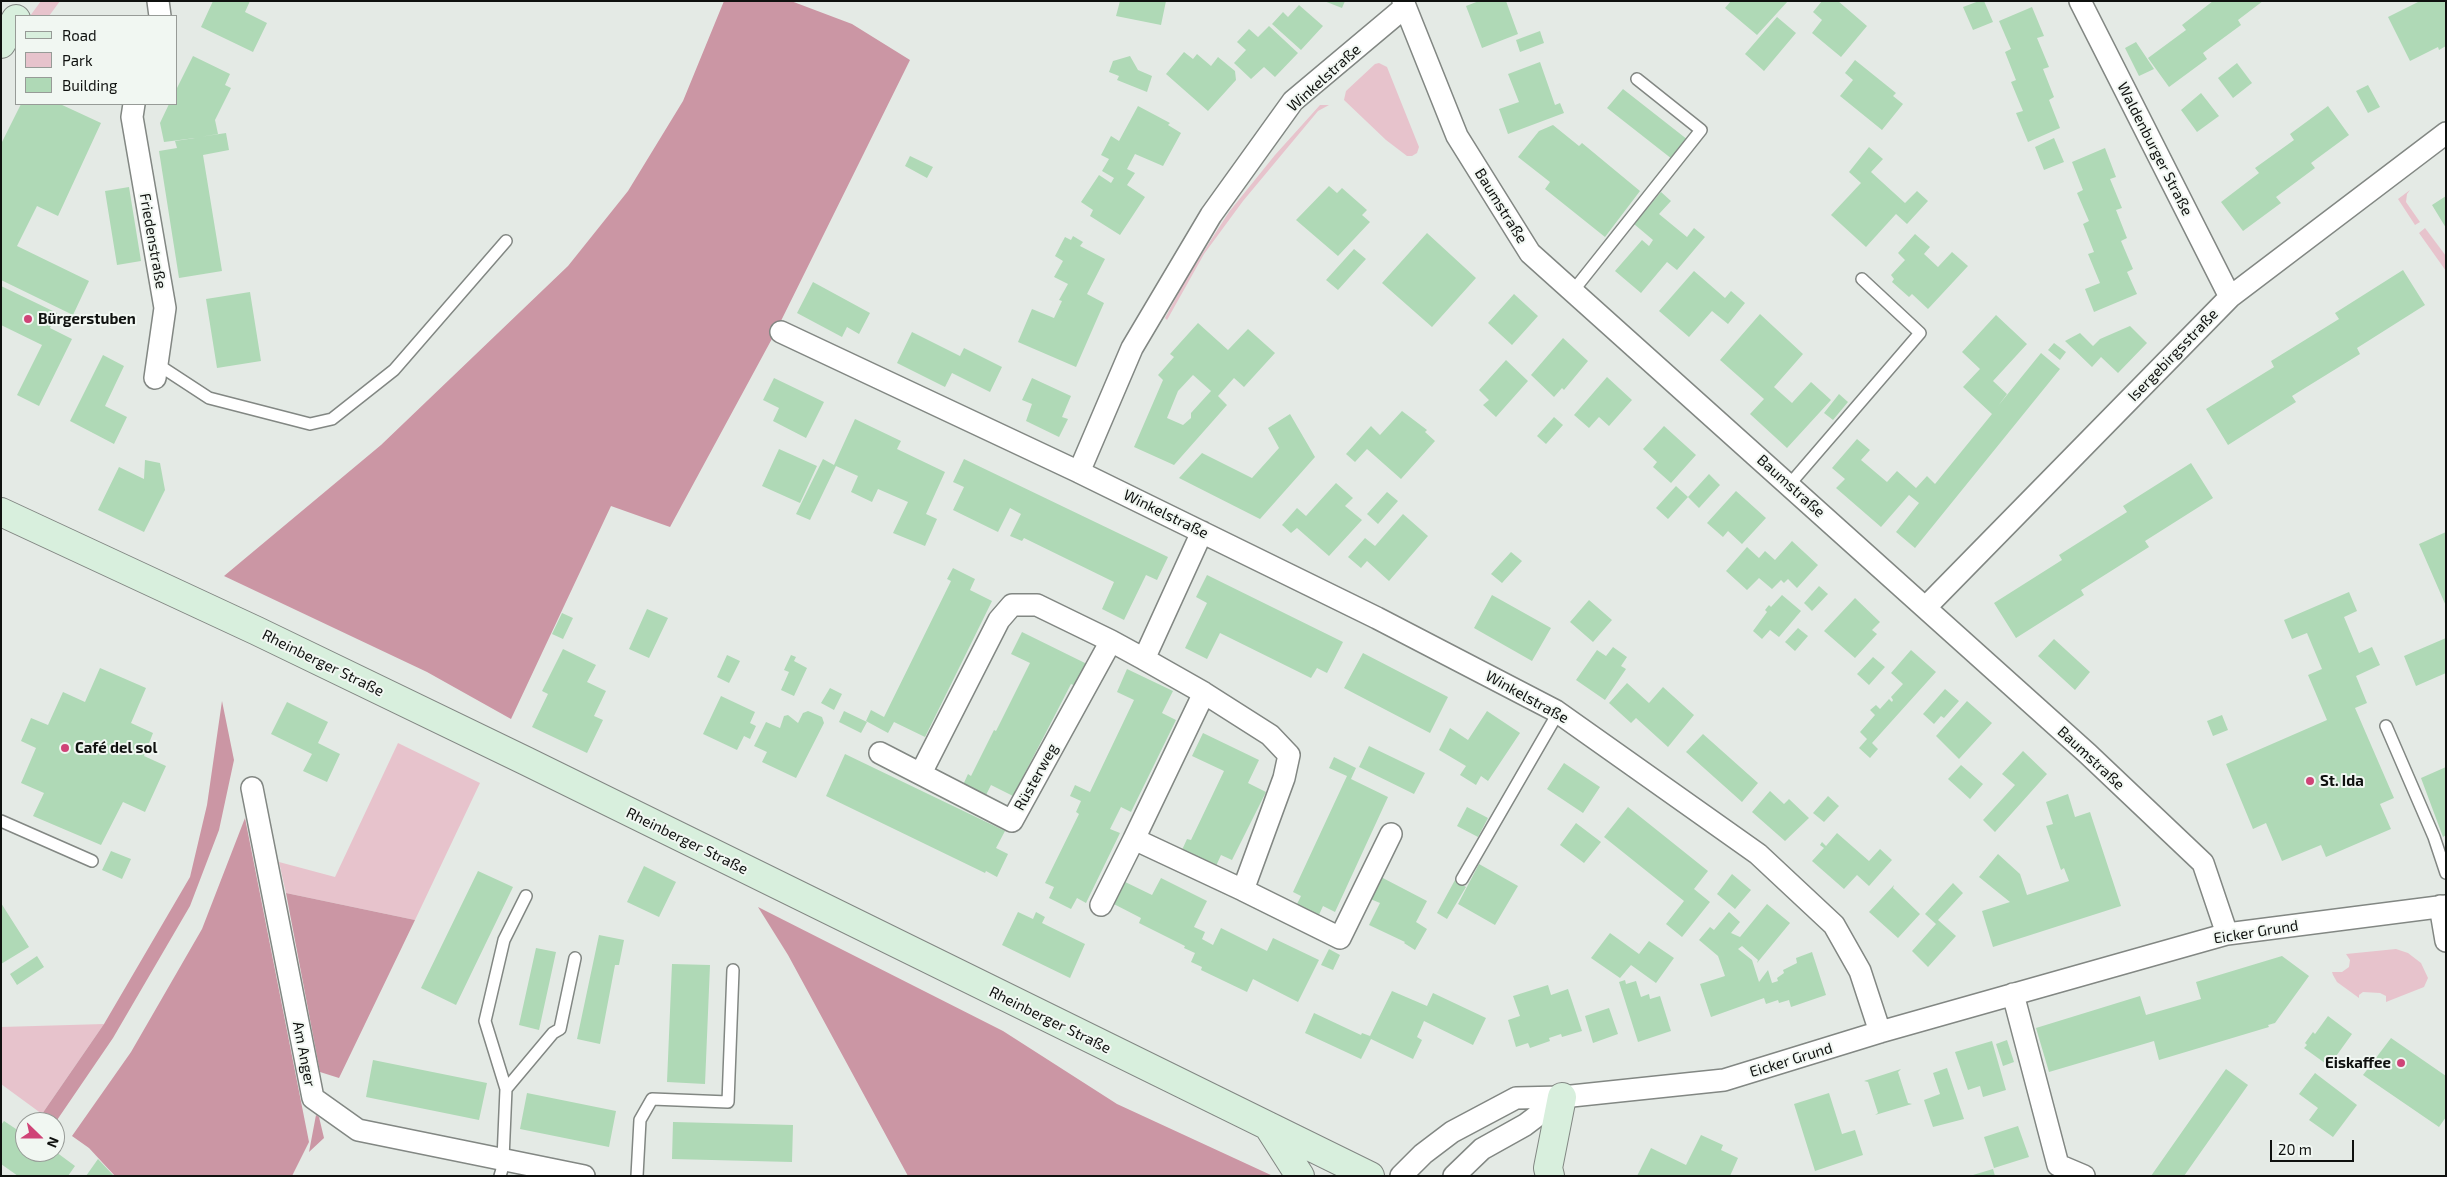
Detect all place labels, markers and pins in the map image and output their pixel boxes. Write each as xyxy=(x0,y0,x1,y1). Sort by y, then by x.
place label: Bürgerstuben xyxy=(38,310,136,328)
marker: Bürgerstuben xyxy=(22,313,34,325)
place label: Café del sol xyxy=(75,739,157,757)
marker: Café del sol xyxy=(59,742,71,754)
place label: St. Ida xyxy=(2320,772,2364,790)
marker: St. Ida xyxy=(2304,775,2316,787)
place label: Eiskaffee xyxy=(2325,1054,2391,1072)
marker: Eiskaffee xyxy=(2395,1057,2407,1069)

